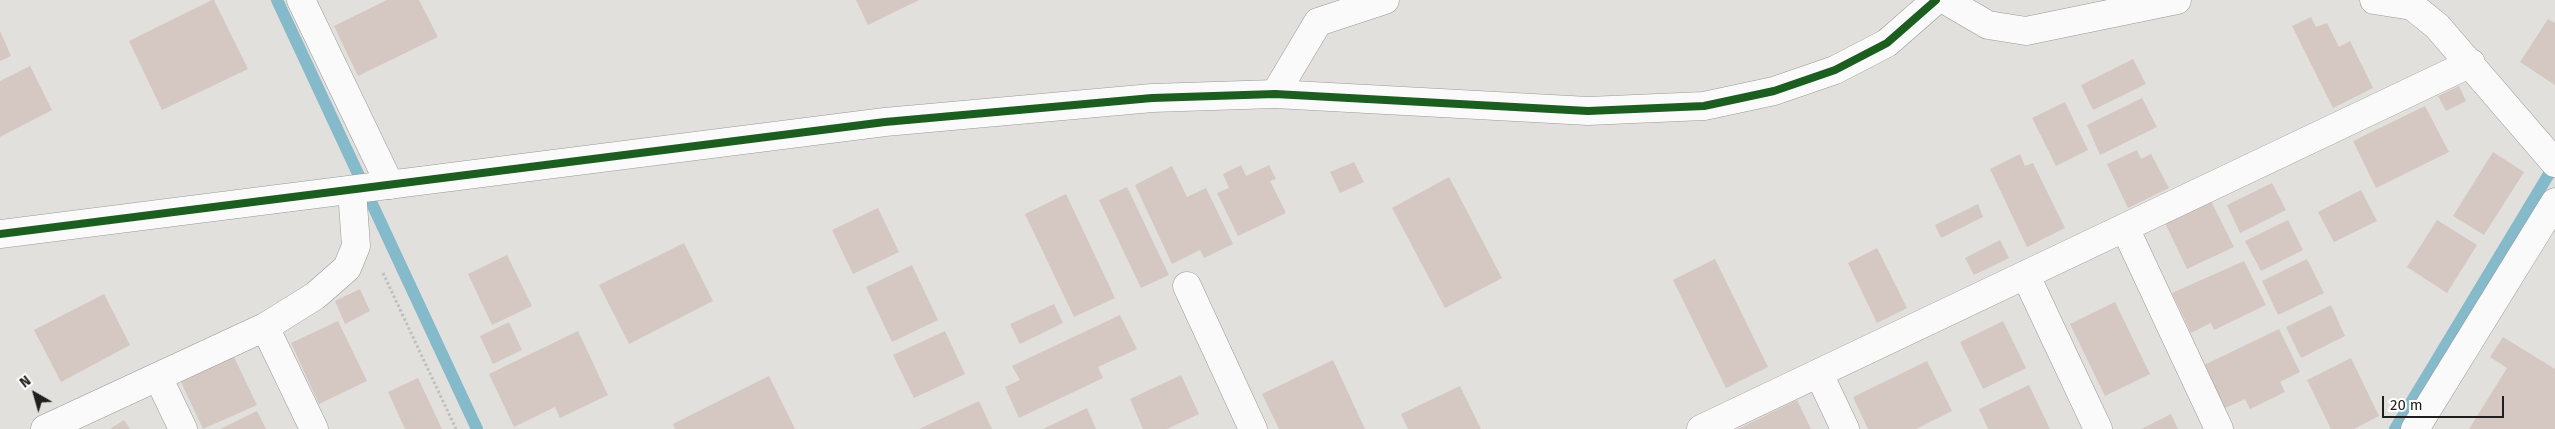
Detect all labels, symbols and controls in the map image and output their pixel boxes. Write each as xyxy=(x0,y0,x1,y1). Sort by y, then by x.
north arrow xyxy=(10,369,60,419)
text: N xyxy=(17,372,34,391)
scale bar xyxy=(2385,386,2508,418)
text: 20 m xyxy=(2390,396,2423,414)

